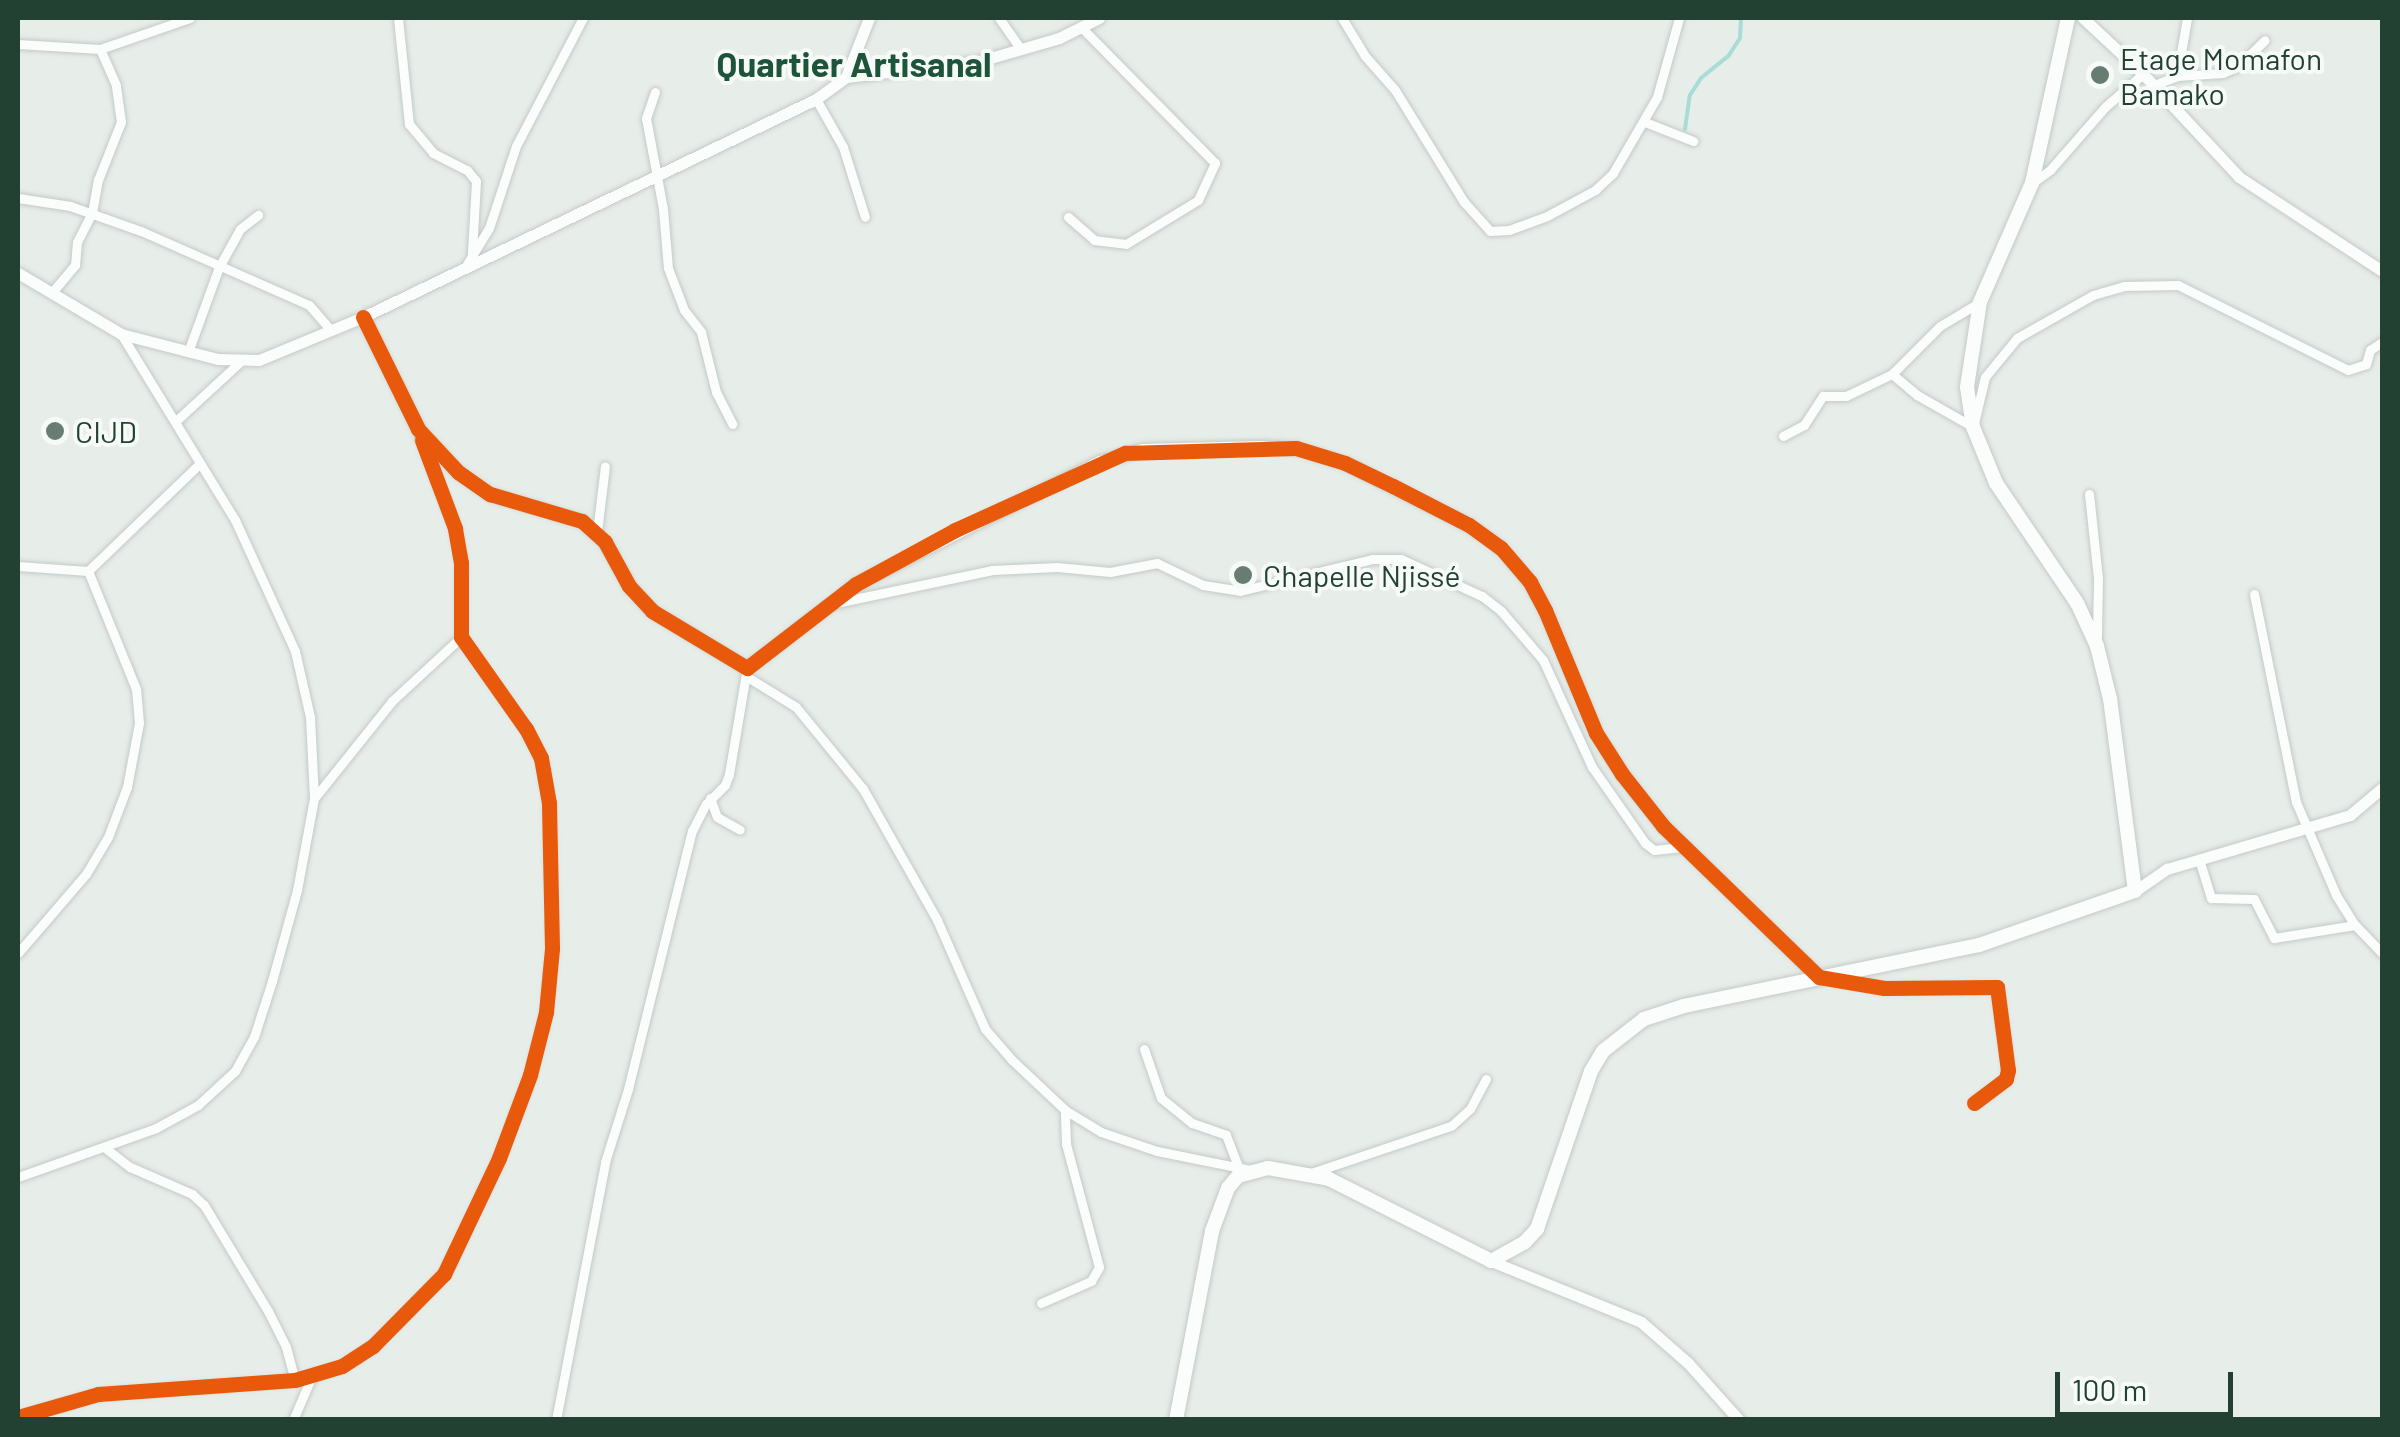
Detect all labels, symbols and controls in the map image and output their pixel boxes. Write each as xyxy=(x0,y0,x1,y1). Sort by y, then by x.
place label: Etage Momafon Bamako xyxy=(2120,40,2322,110)
district label: Quartier Artisanal xyxy=(716,42,992,84)
marker: Etage Momafon Bamako xyxy=(2089,64,2111,86)
place label: CIJD xyxy=(75,413,137,449)
marker: CIJD xyxy=(44,420,66,442)
place label: Chapelle Njissé xyxy=(1263,557,1461,593)
marker: Chapelle Njissé xyxy=(1232,564,1254,586)
scale bar xyxy=(2060,1352,2238,1414)
text: 100 m xyxy=(2072,1371,2147,1407)

